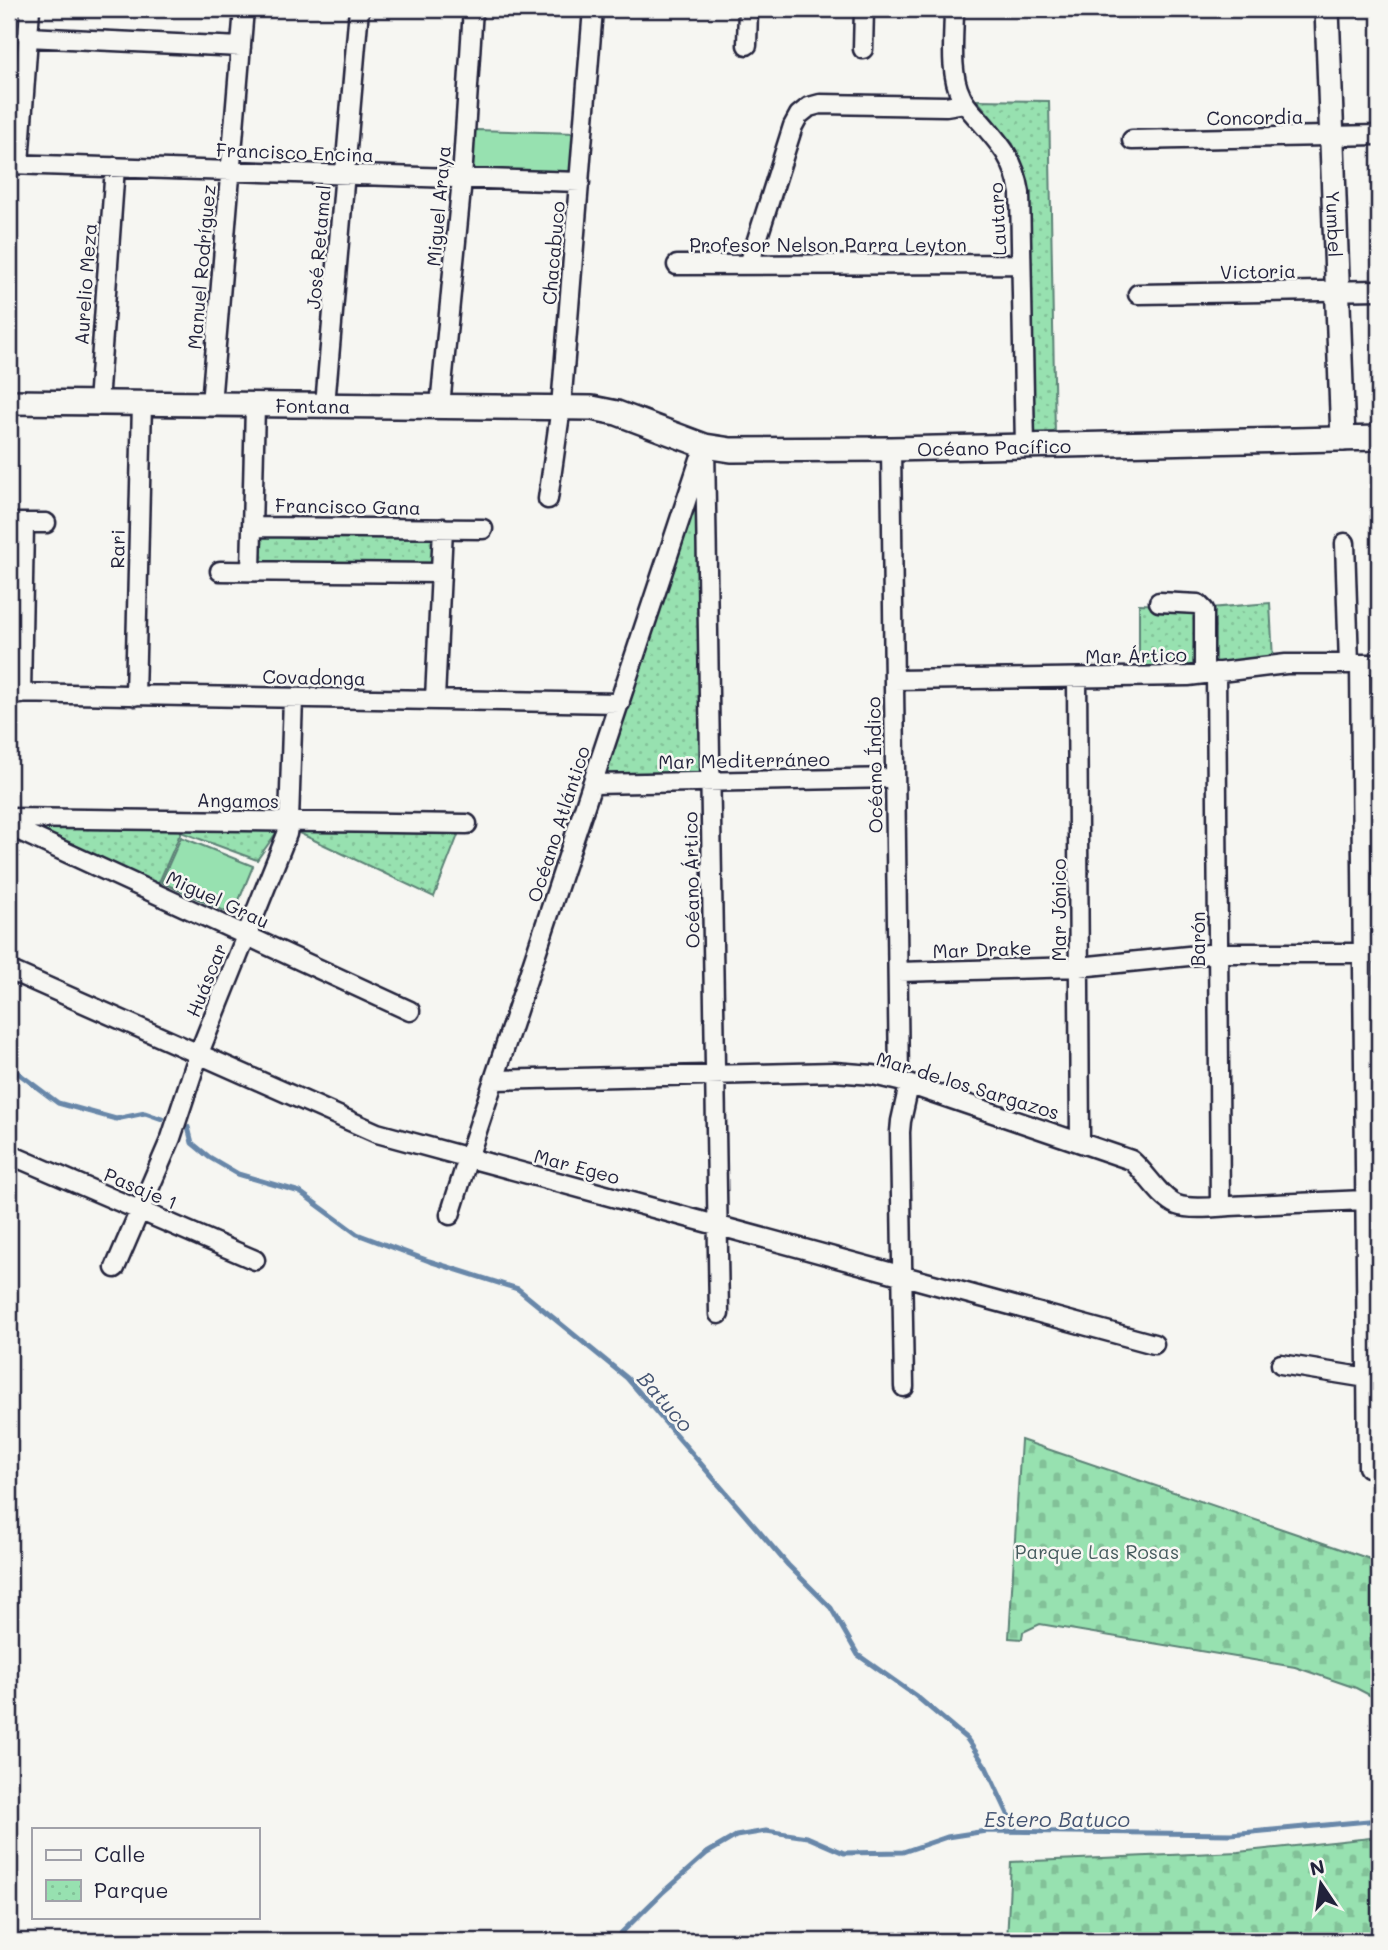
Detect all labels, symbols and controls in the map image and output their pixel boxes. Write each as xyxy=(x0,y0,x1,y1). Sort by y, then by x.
street label: Concordia xyxy=(1206,104,1304,130)
street label: Francisco Encina xyxy=(216,137,374,167)
street label: Miguel Araya xyxy=(420,145,456,267)
street label: Lautaro xyxy=(983,182,1011,256)
street label: Manuel Rodríguez xyxy=(181,184,221,350)
street label: José Retamal xyxy=(300,184,336,310)
street label: Yumbel xyxy=(1321,190,1349,258)
street label: Chacabuco xyxy=(536,200,570,306)
street label: Aurelio Meza xyxy=(68,222,102,346)
street label: Profesor Nelson Parra Leyton xyxy=(689,232,967,257)
street label: Victoria xyxy=(1220,258,1296,284)
street label: Fontana xyxy=(275,392,351,418)
street label: Océano Pacífico xyxy=(917,432,1071,461)
street label: Francisco Gana xyxy=(275,492,421,520)
street label: Rari xyxy=(104,529,130,569)
street label: Mar Ártico xyxy=(1085,642,1187,668)
street label: Covadonga xyxy=(262,664,366,690)
street label: Océano Índico xyxy=(860,696,888,834)
street label: Océano Atlántico xyxy=(521,743,595,905)
street label: Mar Mediterráneo xyxy=(658,746,830,774)
street label: Angamos xyxy=(197,787,279,813)
street label: Océano Ártico xyxy=(677,811,705,949)
street label: Mar Jónico xyxy=(1046,858,1071,962)
street label: Miguel Grau xyxy=(162,864,274,934)
street label: Barón xyxy=(1185,912,1210,966)
street label: Mar Drake xyxy=(932,935,1032,963)
street label: Huáscar xyxy=(180,939,232,1021)
street label: Mar de los Sargazos xyxy=(874,1045,1062,1125)
street label: Mar Egeo xyxy=(531,1143,623,1189)
street label: Pasaje 1 xyxy=(101,1161,181,1215)
water label: Batuco xyxy=(632,1365,700,1437)
park label: Parque Las Rosas xyxy=(1015,1539,1179,1564)
water label: Estero Batuco xyxy=(984,1805,1130,1832)
legend xyxy=(32,1828,259,1918)
text: Calle xyxy=(94,1840,146,1867)
north arrow xyxy=(1286,1848,1356,1918)
text: N xyxy=(1307,1853,1327,1881)
text: Parque xyxy=(94,1876,168,1903)

